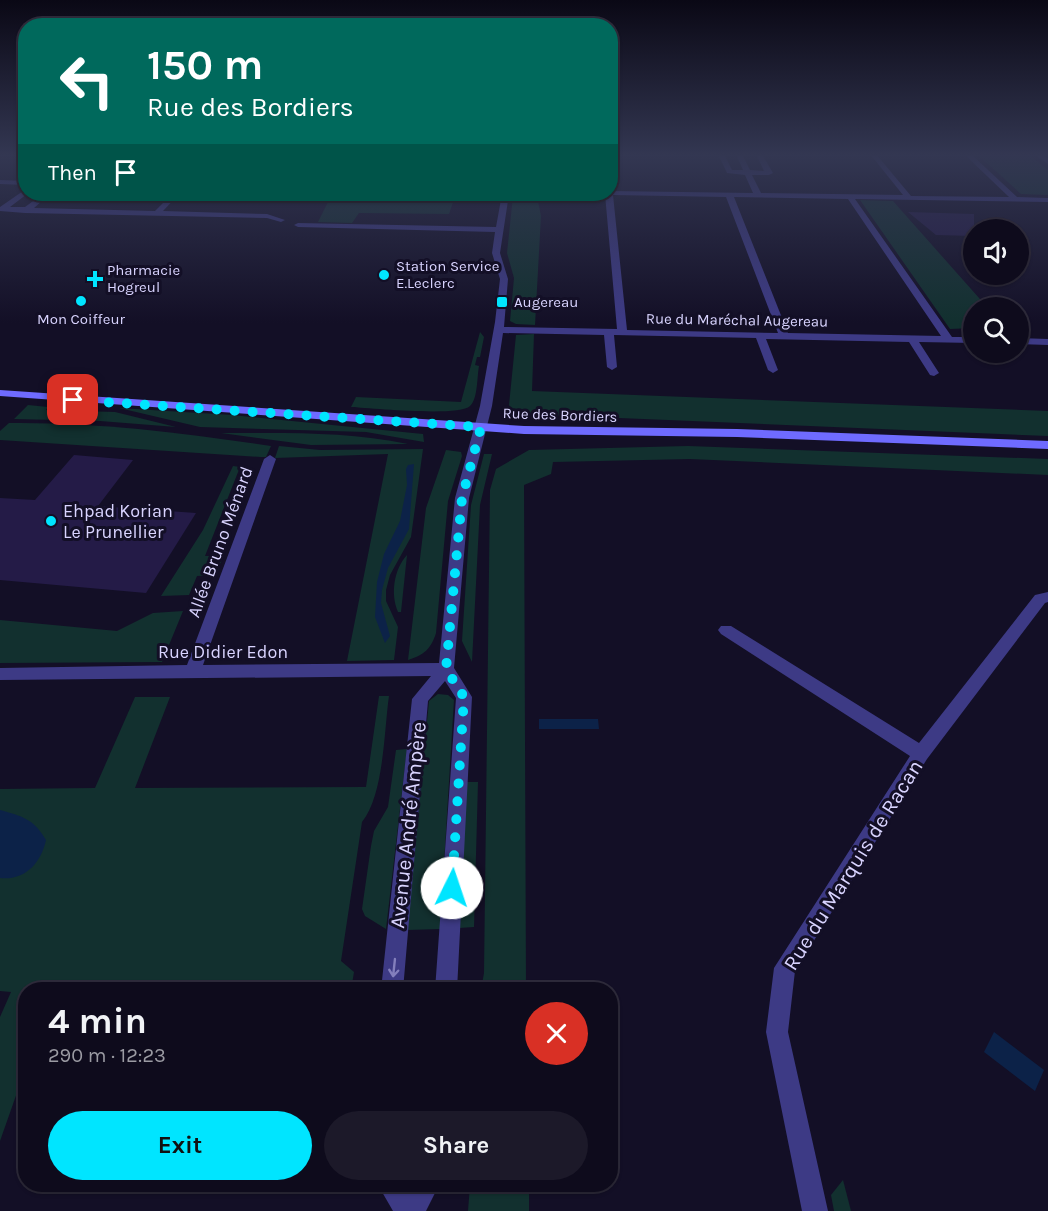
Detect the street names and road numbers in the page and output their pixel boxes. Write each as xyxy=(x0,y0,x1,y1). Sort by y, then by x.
street label: Rue du Maréchal Augereau xyxy=(646,309,828,331)
street label: Rue des Bordiers xyxy=(502,404,618,426)
street label: Allée Bruno Ménard xyxy=(182,463,258,621)
street label: Rue Didier Edon xyxy=(158,641,288,663)
street label: Avenue André Ampère xyxy=(385,720,431,930)
street label: Rue du Marquis de Racan xyxy=(778,755,928,975)

